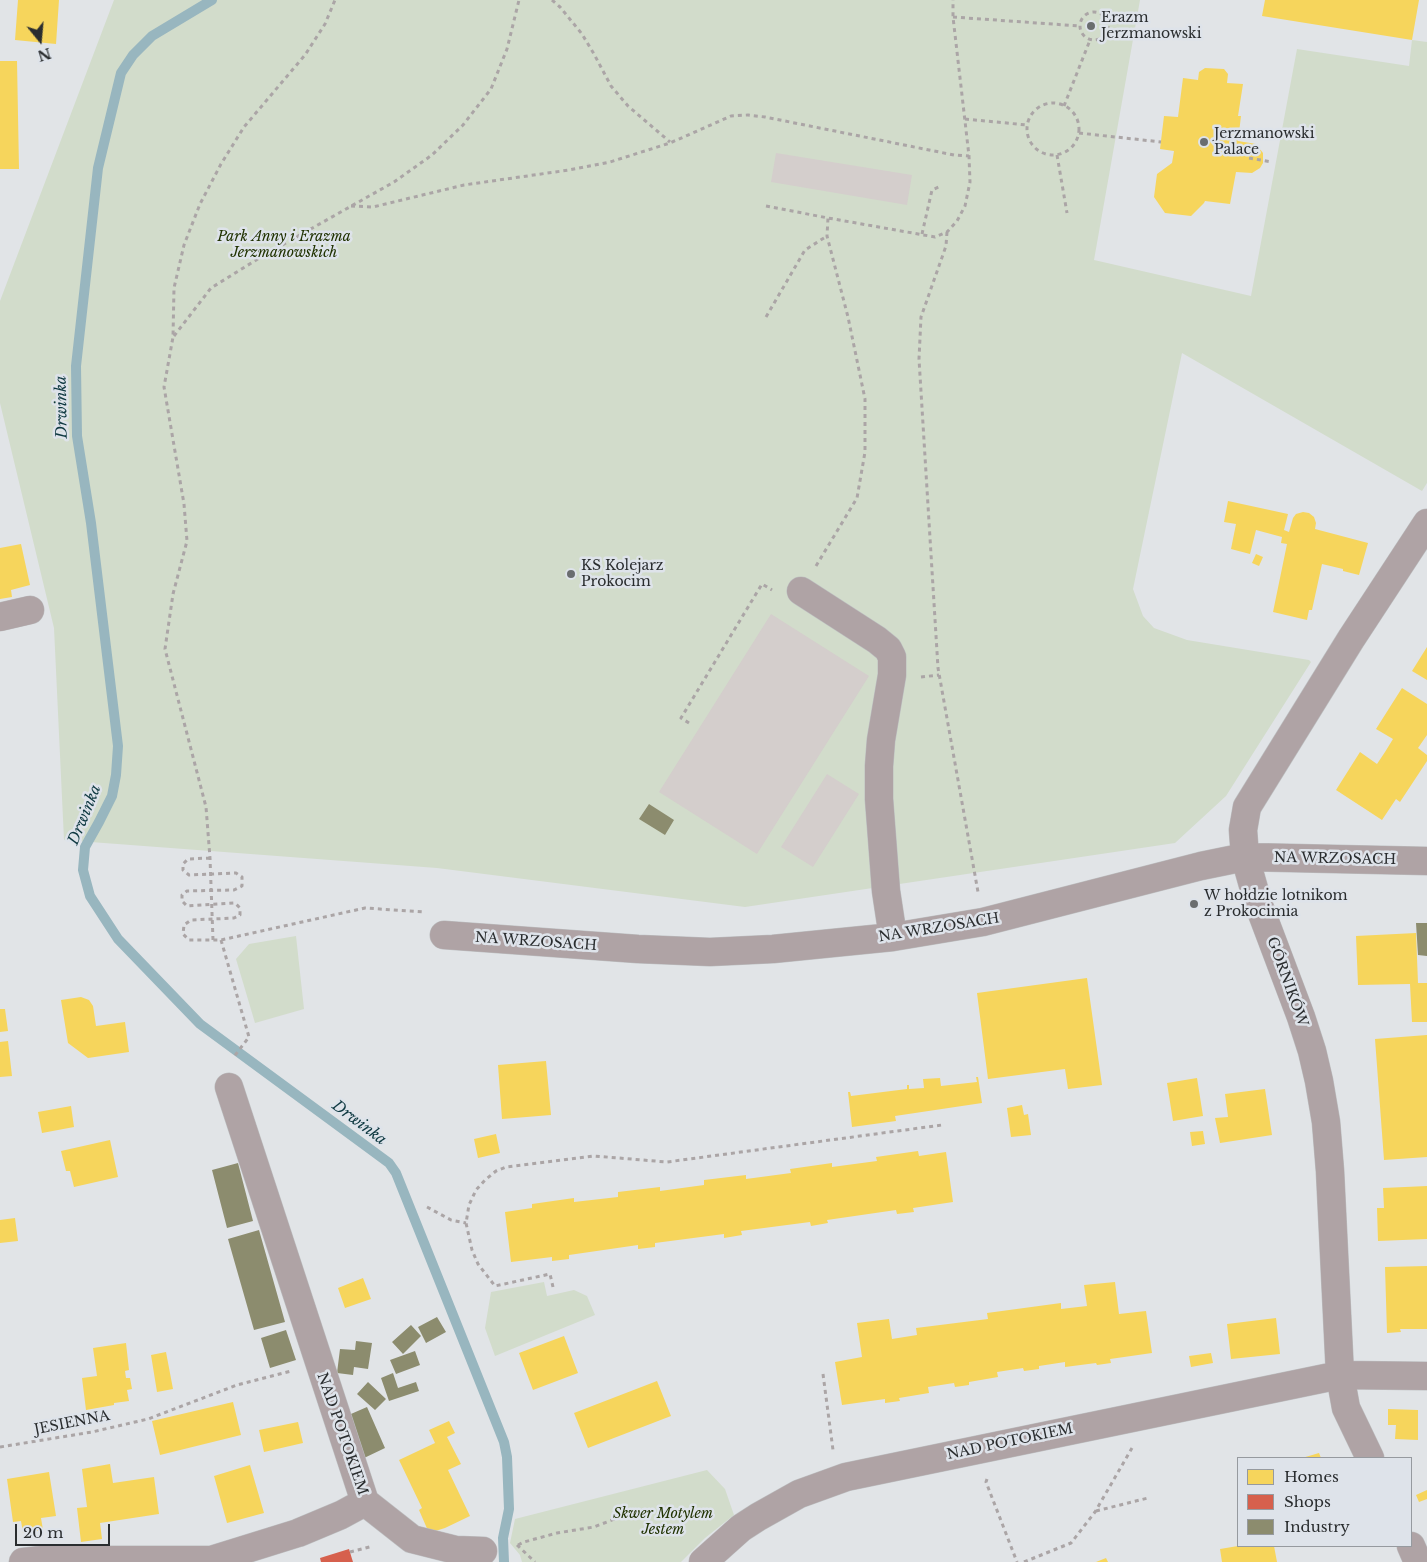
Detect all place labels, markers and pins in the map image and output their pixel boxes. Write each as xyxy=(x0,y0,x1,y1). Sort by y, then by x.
place label: Erazm Jerzmanowski xyxy=(1101,10,1202,42)
marker: Erazm Jerzmanowski xyxy=(1085,20,1097,32)
place label: Jerzmanowski Palace xyxy=(1214,126,1315,158)
marker: Jerzmanowski Palace xyxy=(1198,136,1210,148)
place label: KS Kolejarz Prokocim xyxy=(581,558,664,590)
marker: KS Kolejarz Prokocim xyxy=(565,568,577,580)
place label: W hołdzie lotnikom z Prokocimia xyxy=(1204,888,1348,920)
marker: W hołdzie lotnikom z Prokocimia xyxy=(1188,898,1200,910)

